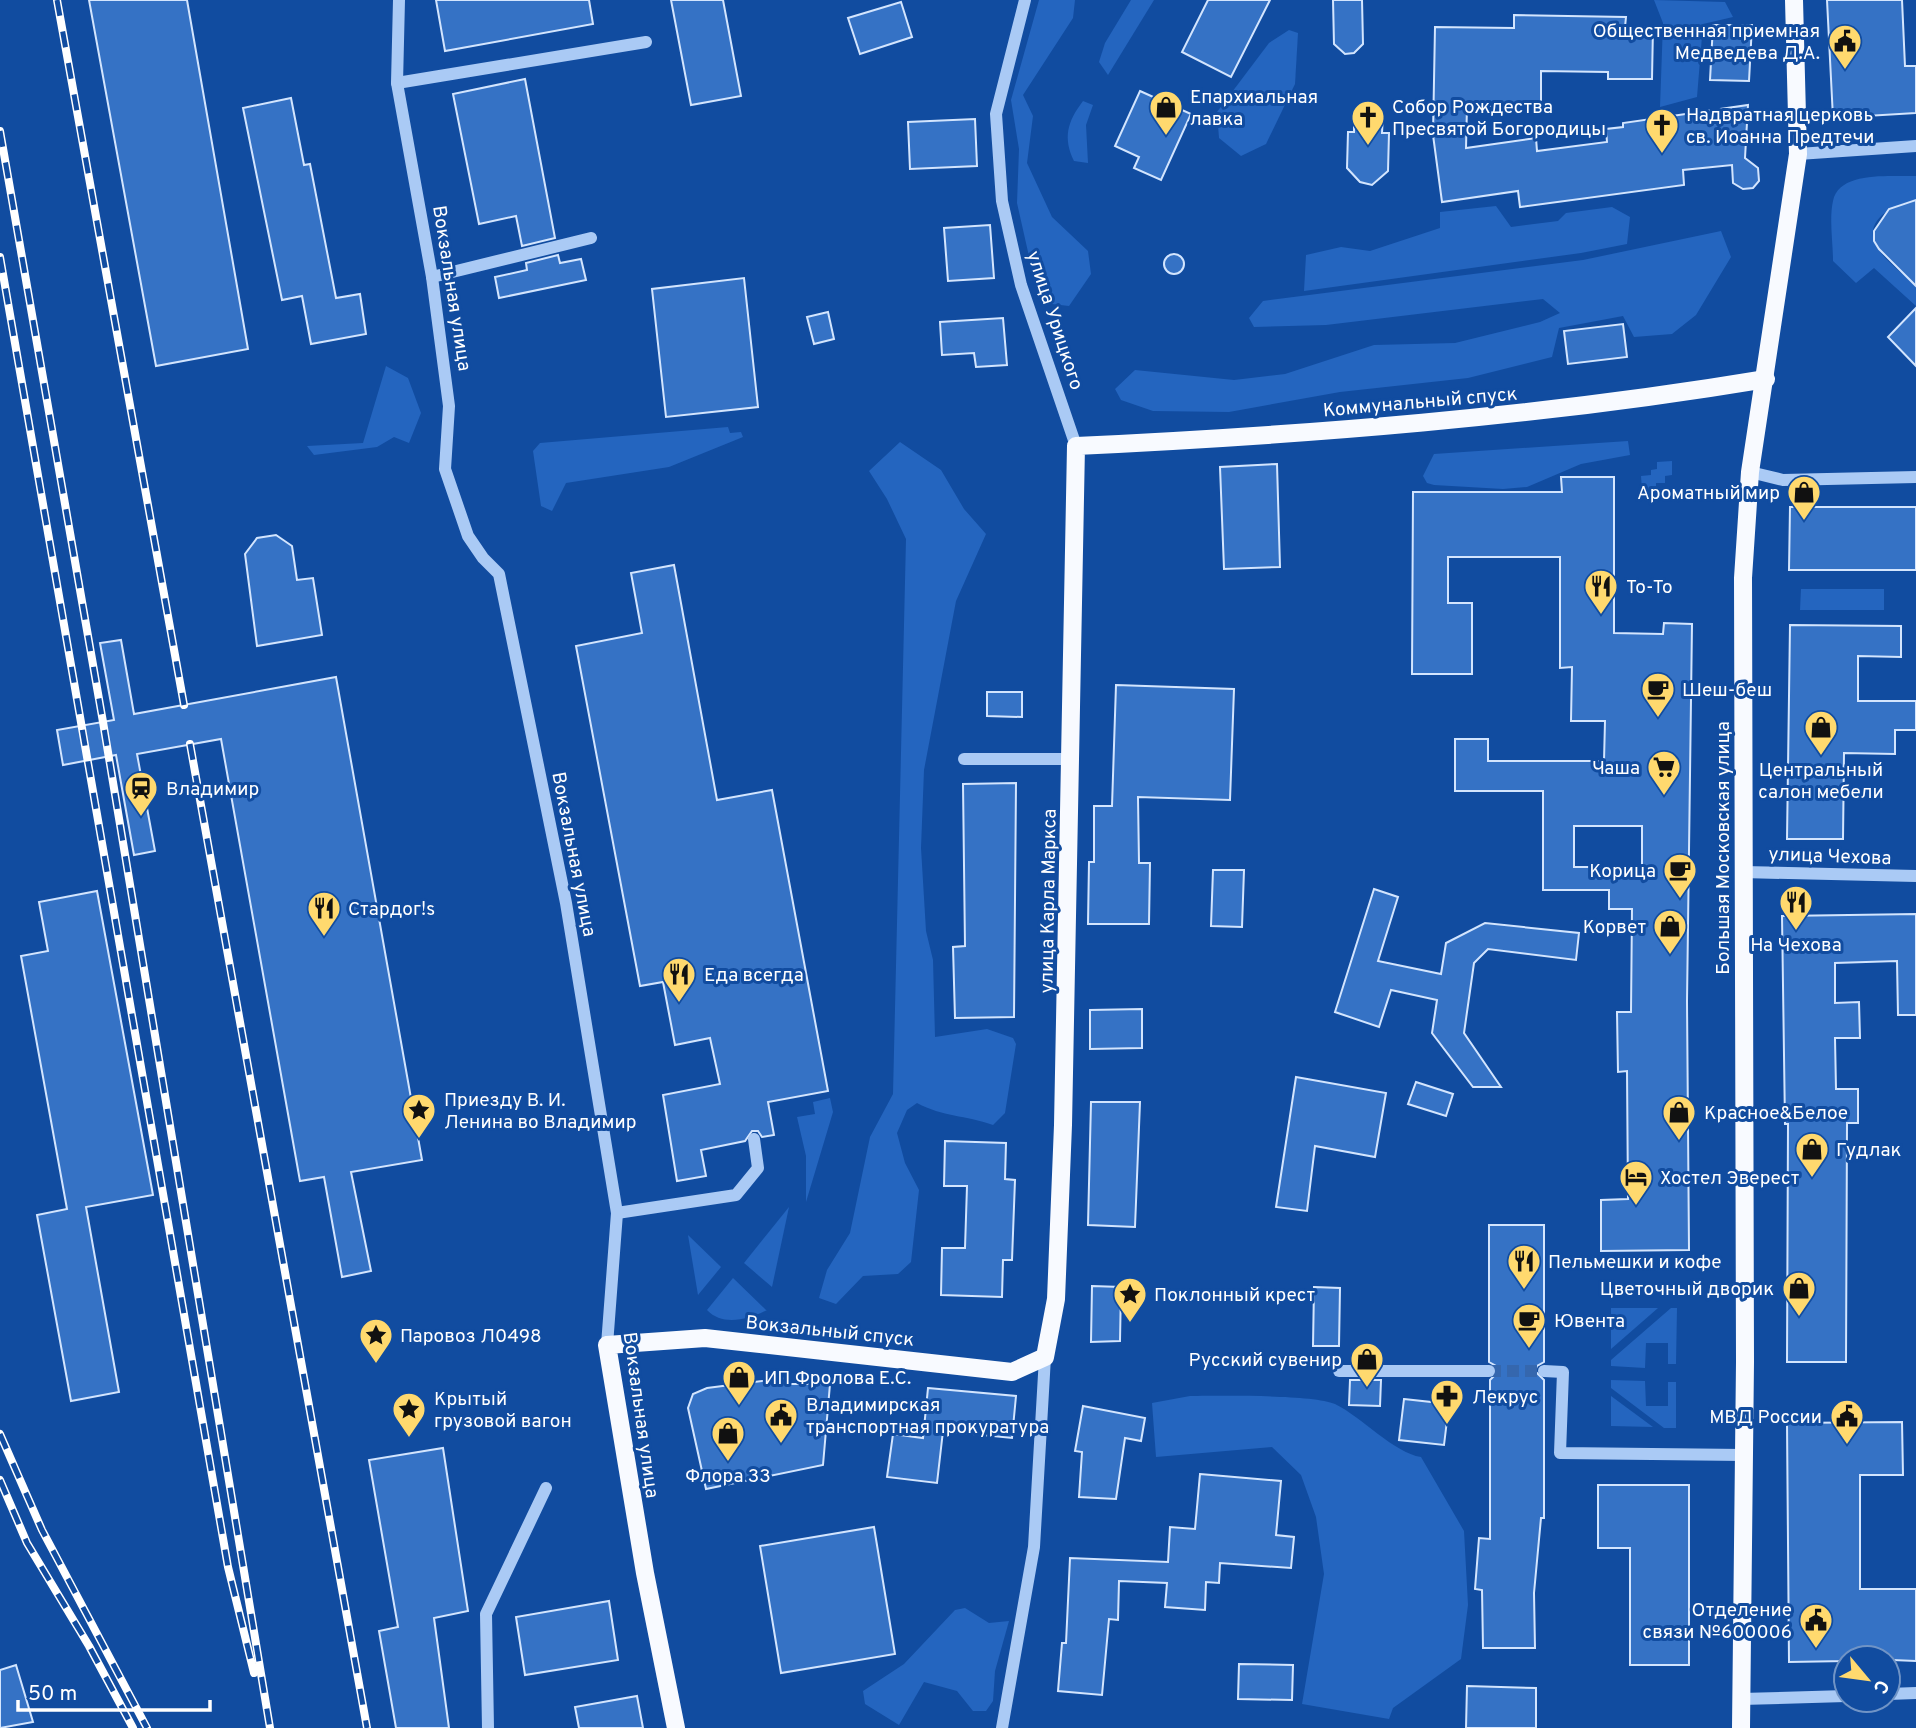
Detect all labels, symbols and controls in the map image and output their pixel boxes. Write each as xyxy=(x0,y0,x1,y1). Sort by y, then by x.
place label: Общественная приемная Медведева Д.А. xyxy=(1593,20,1820,66)
public building icon: Общественная приемная Медведева Д.А. xyxy=(1826,22,1864,71)
place label: Епархиальная лавка xyxy=(1190,86,1318,132)
shop icon: Епархиальная лавка xyxy=(1147,88,1185,137)
place label: Собор Рождества Пресвятой Богородицы xyxy=(1392,96,1606,142)
church icon: Собор Рождества Пресвятой Богородицы xyxy=(1349,98,1387,147)
place label: Надвратная церковь св. Иоанна Предтечи xyxy=(1686,104,1874,150)
church icon: Надвратная церковь св. Иоанна Предтечи xyxy=(1643,106,1681,155)
street label: Вокзальная улица xyxy=(426,204,476,373)
street label: улица Урицкого xyxy=(1020,248,1088,393)
street label: Коммунальный спуск xyxy=(1322,383,1518,423)
shop icon: Ароматный мир xyxy=(1785,473,1823,522)
place label: Ароматный мир xyxy=(1637,482,1780,506)
restaurant icon: То-То xyxy=(1582,567,1620,616)
place label: То-То xyxy=(1626,576,1673,600)
cafe icon: Шеш-беш xyxy=(1639,670,1677,719)
place label: Шеш-беш xyxy=(1682,679,1772,703)
shop icon: Центральный салон мебели xyxy=(1802,708,1840,757)
street label: Большая Московская улица xyxy=(1712,721,1736,975)
supermarket icon: Чаша xyxy=(1645,748,1683,797)
place label: Чаша xyxy=(1592,757,1640,781)
place label: Центральный салон мебели xyxy=(1758,759,1884,805)
station icon: Владимир xyxy=(122,769,160,818)
street label: Вокзальная улица xyxy=(545,770,601,939)
place label: Владимир xyxy=(166,778,259,802)
street label: улица Карла Маркса xyxy=(1035,808,1063,994)
street label: улица Чехова xyxy=(1768,843,1892,871)
cafe icon: Корица xyxy=(1661,851,1699,900)
place label: Корица xyxy=(1589,860,1656,884)
restaurant icon: На Чехова xyxy=(1777,883,1815,932)
restaurant icon: Стардог!s xyxy=(305,889,343,938)
place label: Стардог!s xyxy=(348,898,435,922)
shop icon: Корвет xyxy=(1651,907,1689,956)
place label: Корвет xyxy=(1583,916,1646,940)
place label: На Чехова xyxy=(1750,934,1842,958)
restaurant icon: Еда всегда xyxy=(660,955,698,1004)
place label: Еда всегда xyxy=(704,964,804,988)
place label: Приезду В. И. Ленина во Владимир xyxy=(444,1089,636,1135)
place icon: Приезду В. И. Ленина во Владимир xyxy=(400,1091,438,1140)
shop icon: Красное&Белое xyxy=(1660,1093,1698,1142)
place label: Красное&Белое xyxy=(1704,1102,1848,1126)
shop icon: Гудлак xyxy=(1793,1130,1831,1179)
place label: Гудлак xyxy=(1836,1139,1902,1163)
hotel icon: Хостел Эверест xyxy=(1617,1158,1655,1207)
place label: Хостел Эверест xyxy=(1660,1167,1800,1191)
restaurant icon: Пельмешки и кофе xyxy=(1505,1242,1543,1291)
place label: Пельмешки и кофе xyxy=(1548,1251,1722,1275)
shop icon: Цветочный дворик xyxy=(1780,1269,1818,1318)
place icon: Поклонный крест xyxy=(1111,1275,1149,1324)
place label: Цветочный дворик xyxy=(1600,1278,1774,1302)
place label: Поклонный крест xyxy=(1154,1284,1316,1308)
cafe icon: Ювента xyxy=(1510,1301,1548,1350)
place label: Ювента xyxy=(1554,1310,1625,1334)
street label: Вокзальный спуск xyxy=(744,1311,915,1353)
place icon: Паровоз Л0498 xyxy=(357,1316,395,1365)
place label: Паровоз Л0498 xyxy=(400,1325,542,1349)
street label: Вокзальная улица xyxy=(616,1331,664,1500)
shop icon: Русский сувенир xyxy=(1348,1340,1386,1389)
place label: Русский сувенир xyxy=(1188,1349,1342,1373)
shop icon: ИП Фролова Е.С. xyxy=(720,1358,758,1407)
place label: ИП Фролова Е.С. xyxy=(764,1367,911,1391)
pharmacy icon: Лекрус xyxy=(1428,1377,1466,1426)
place label: Лекрус xyxy=(1472,1386,1538,1410)
place label: Крытый грузовой вагон xyxy=(434,1388,572,1434)
place icon: Крытый грузовой вагон xyxy=(390,1390,428,1439)
place label: Владимирская транспортная прокуратура xyxy=(806,1394,1049,1440)
public building icon: Владимирская транспортная прокуратура xyxy=(762,1396,800,1445)
public building icon: МВД России xyxy=(1828,1397,1866,1446)
place label: МВД России xyxy=(1709,1406,1822,1430)
shop icon: Флора 33 xyxy=(709,1414,747,1463)
place label: Флора 33 xyxy=(685,1465,771,1489)
place label: Отделение связи №600006 xyxy=(1643,1599,1792,1645)
public building icon: Отделение связи №600006 xyxy=(1797,1601,1835,1650)
north arrow xyxy=(1832,1644,1902,1714)
scale bar xyxy=(18,1668,210,1712)
text: С xyxy=(1867,1675,1894,1697)
text: 50 m xyxy=(28,1681,77,1708)

